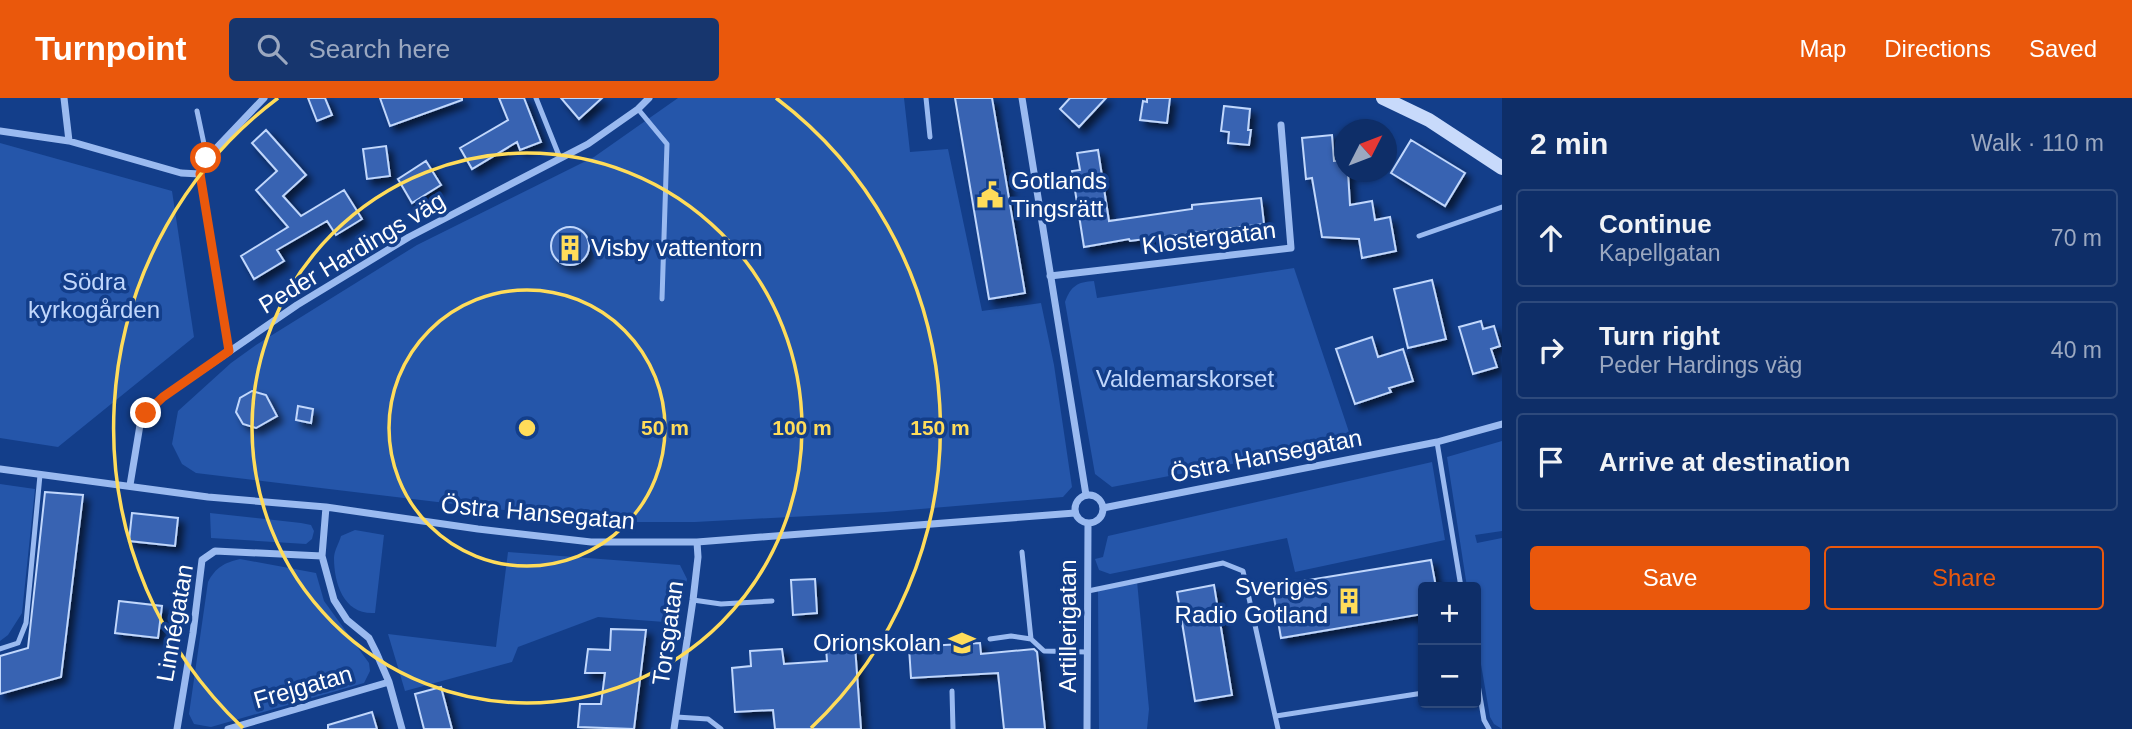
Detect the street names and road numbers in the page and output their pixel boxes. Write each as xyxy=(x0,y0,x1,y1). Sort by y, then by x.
street label: Peder Hardings väg xyxy=(254,186,450,319)
street label: Klostergatan xyxy=(1140,216,1277,259)
street label: Östra Hansegatan xyxy=(1168,424,1364,487)
street label: Östra Hansegatan xyxy=(440,491,636,534)
street label: Artillerigatan xyxy=(1054,559,1081,693)
street label: Linnégatan xyxy=(151,562,198,684)
street label: Torsgatan xyxy=(647,579,688,687)
street label: Frejgatan xyxy=(250,660,355,713)

